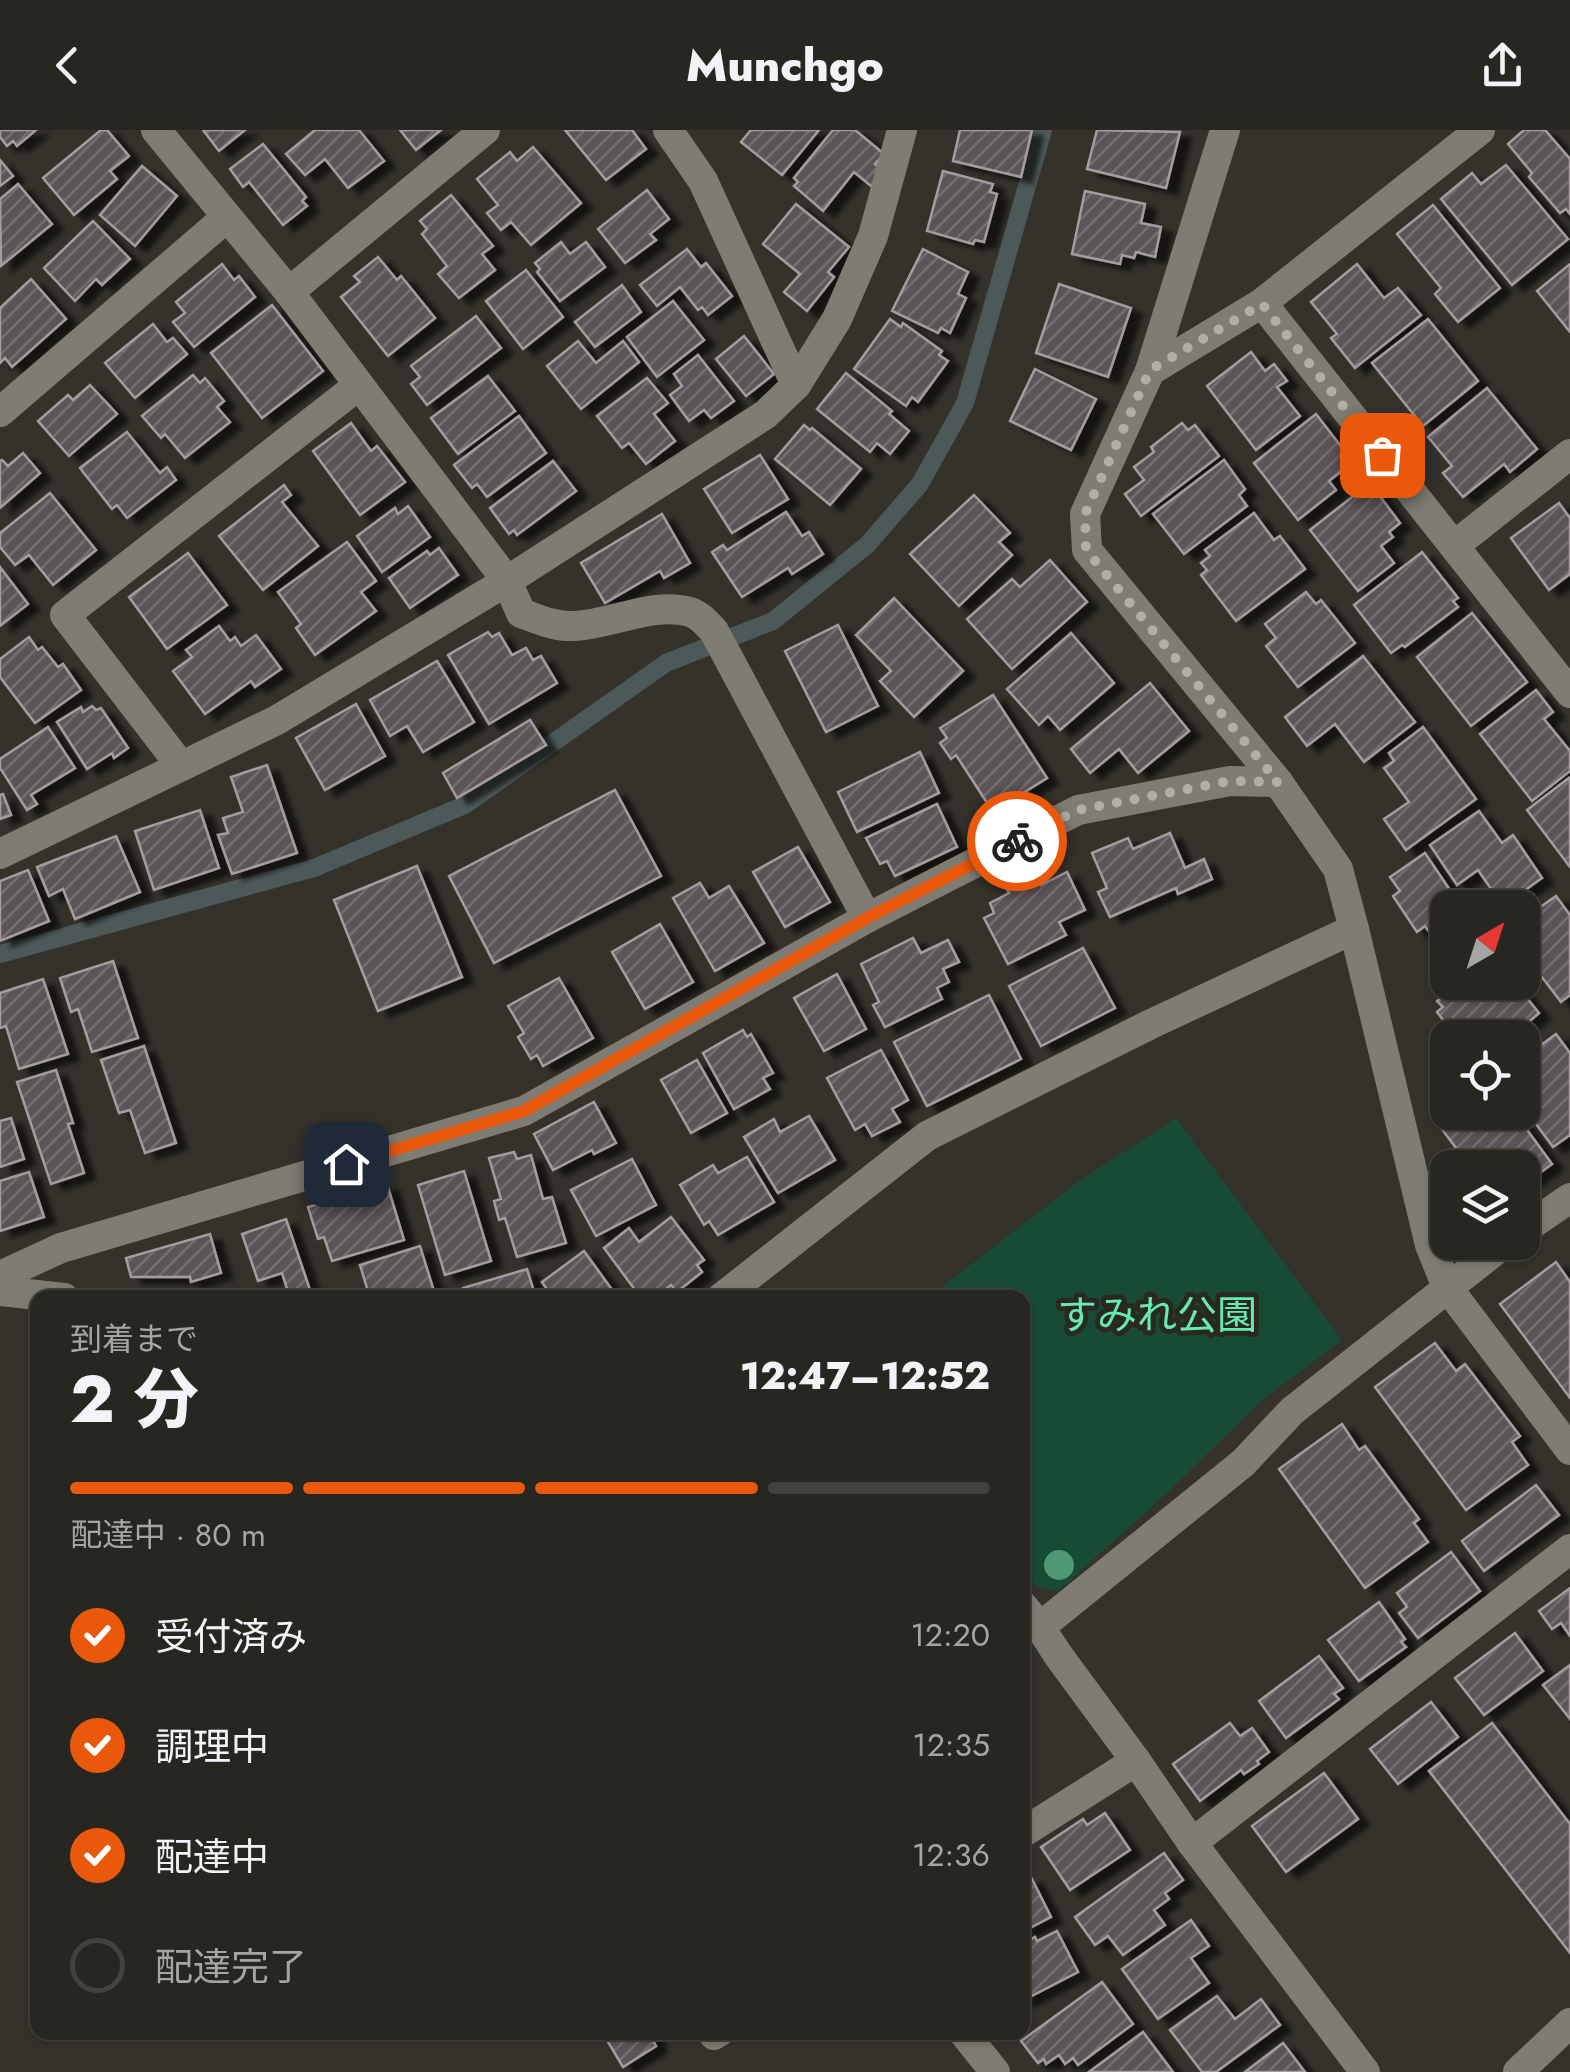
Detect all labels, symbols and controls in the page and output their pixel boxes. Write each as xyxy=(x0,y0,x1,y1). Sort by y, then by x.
text: Munchgo xyxy=(686,33,884,98)
icon: back xyxy=(40,38,95,93)
icon: share xyxy=(1475,38,1530,93)
pin xyxy=(1340,413,1425,498)
icon: bag xyxy=(1355,428,1410,483)
courier xyxy=(967,791,1067,891)
icon: bike xyxy=(990,814,1045,869)
north arrow xyxy=(1430,890,1540,1000)
map controls xyxy=(1430,890,1540,1260)
button: locate xyxy=(1430,1020,1540,1130)
pin xyxy=(304,1122,389,1207)
icon: home xyxy=(319,1137,374,1192)
button: layers xyxy=(1430,1150,1540,1260)
park label: すみれ公園 xyxy=(1057,1286,1257,1344)
text: 到着まで xyxy=(70,1316,198,1362)
text: 12:47–12:52 xyxy=(740,1348,990,1403)
text: 2 分 xyxy=(70,1352,199,1446)
text: 配達中 · 80 m xyxy=(70,1512,266,1558)
icon: check xyxy=(70,1608,125,1663)
text: 受付済み xyxy=(155,1609,307,1664)
text: 12:20 xyxy=(910,1612,990,1658)
icon: check xyxy=(70,1718,125,1773)
text: 調理中 xyxy=(155,1719,269,1774)
text: 12:35 xyxy=(912,1722,990,1768)
icon: check xyxy=(70,1828,125,1883)
text: 配達中 xyxy=(155,1829,269,1884)
text: 12:36 xyxy=(912,1832,990,1878)
text: 配達完了 xyxy=(155,1939,307,1994)

